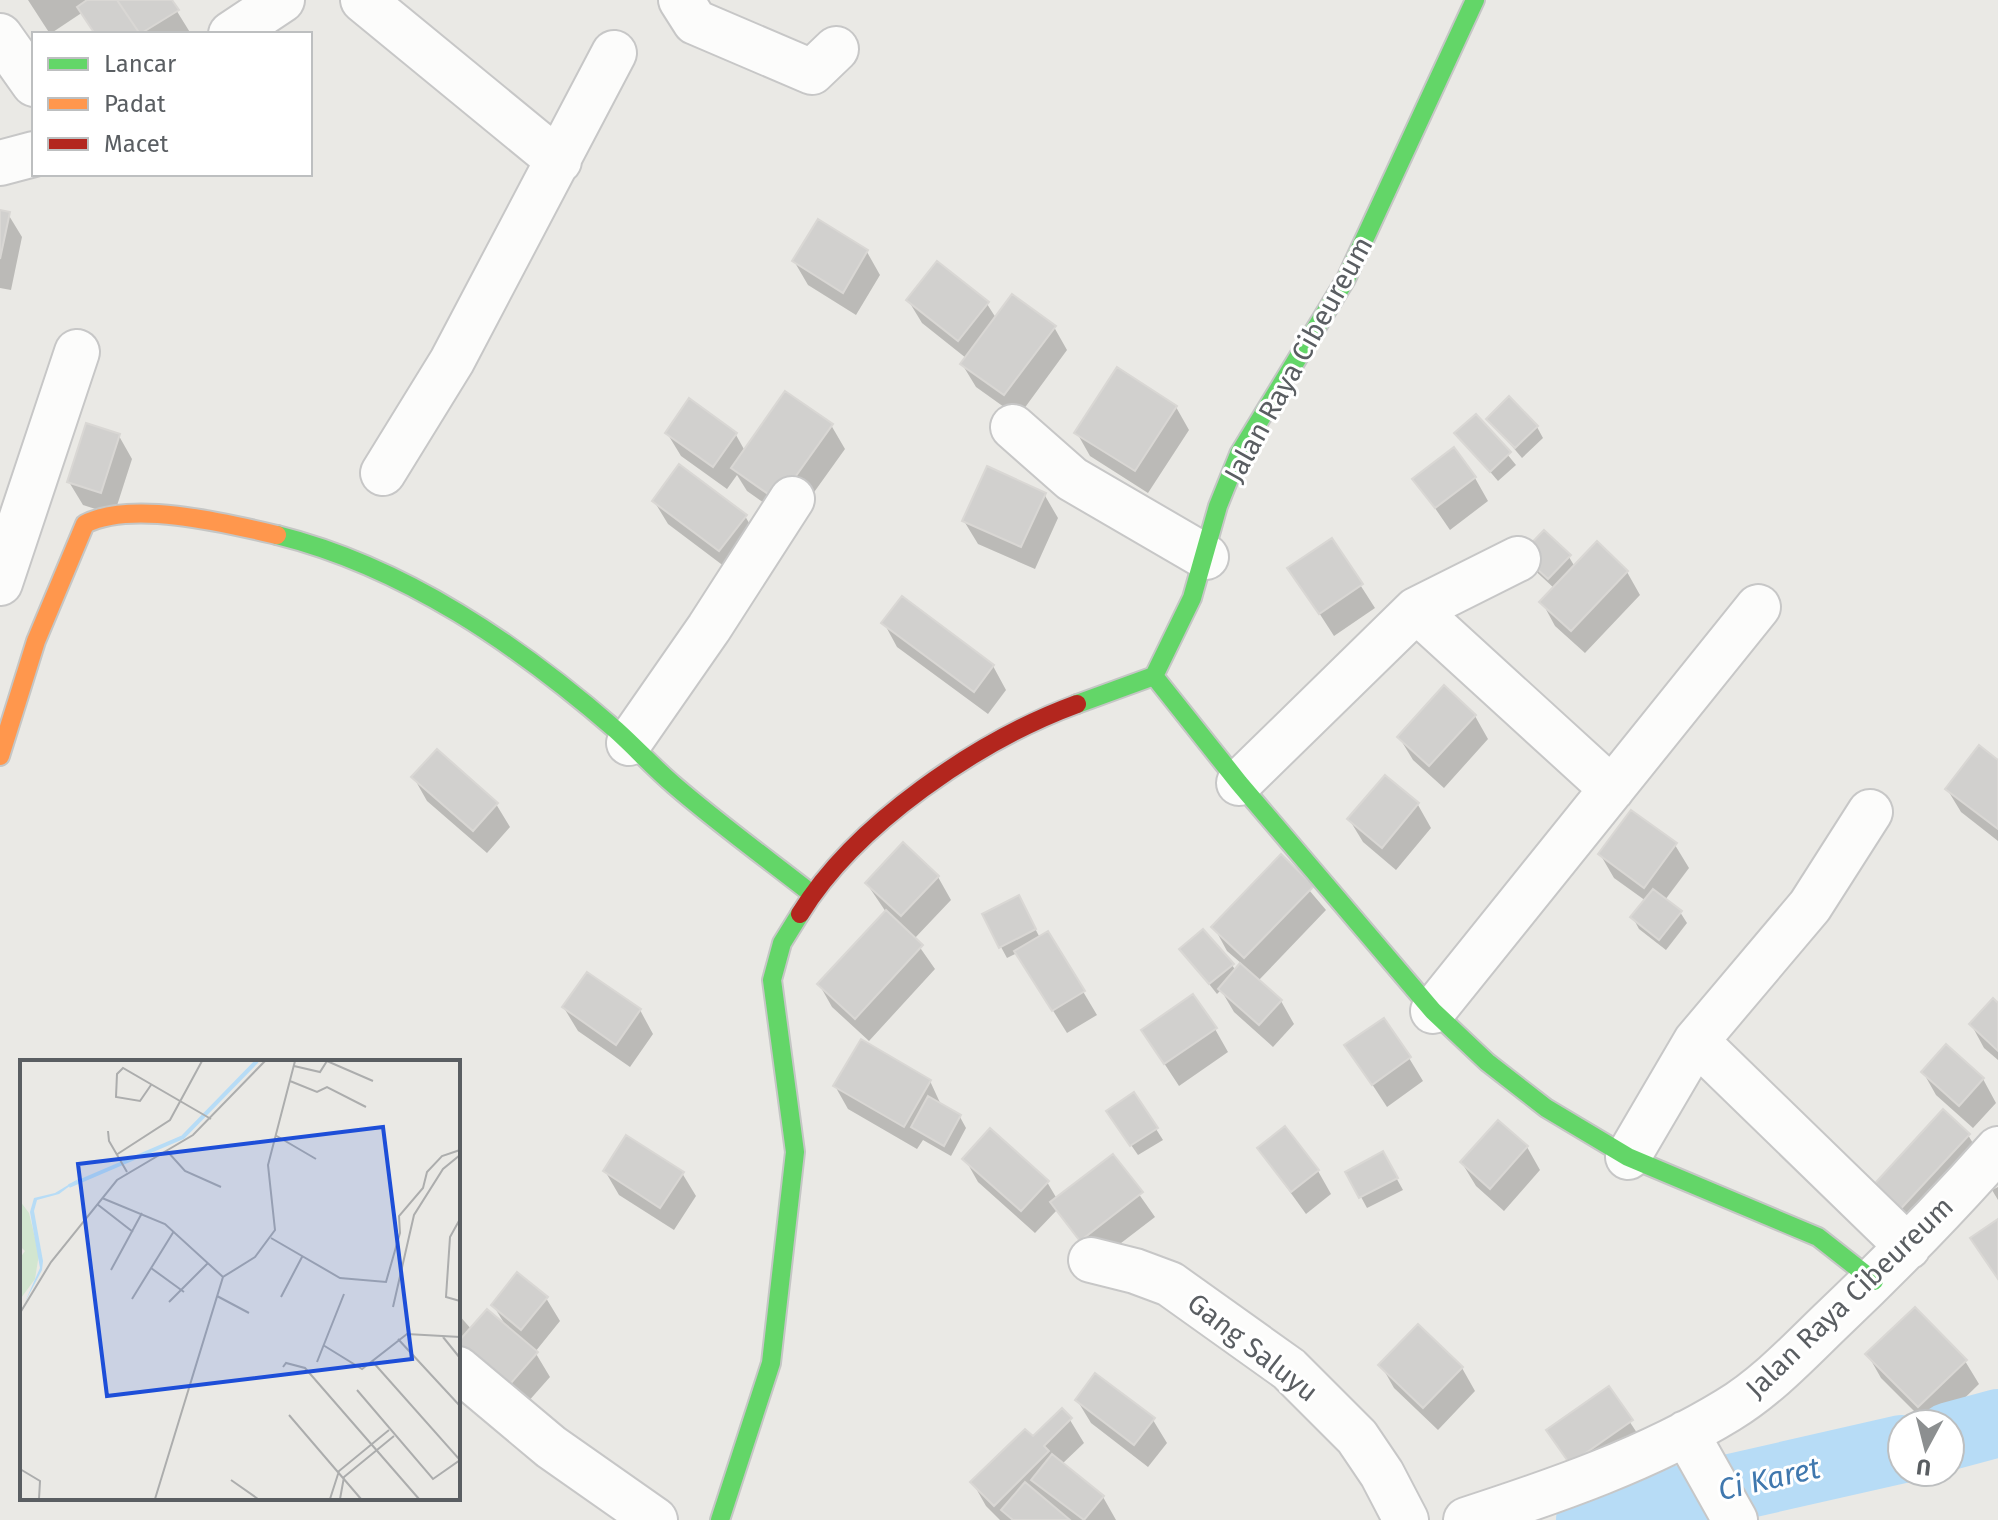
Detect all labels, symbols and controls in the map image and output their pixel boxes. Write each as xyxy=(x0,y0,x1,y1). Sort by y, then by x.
legend xyxy=(32,32,312,176)
text: Lancar xyxy=(104,50,177,78)
text: Padat xyxy=(104,90,166,118)
text: Macet xyxy=(104,130,169,158)
street label: Jalan Raya Cibeureum xyxy=(1217,231,1380,488)
inset map xyxy=(20,1060,460,1500)
street label: Jalan Raya Cibeureum xyxy=(1739,1190,1960,1405)
street label: Gang Saluyu xyxy=(1181,1286,1324,1408)
north arrow xyxy=(1886,1408,1966,1488)
water label: Ci Karet xyxy=(1714,1450,1824,1508)
text: U xyxy=(1915,1453,1932,1482)

